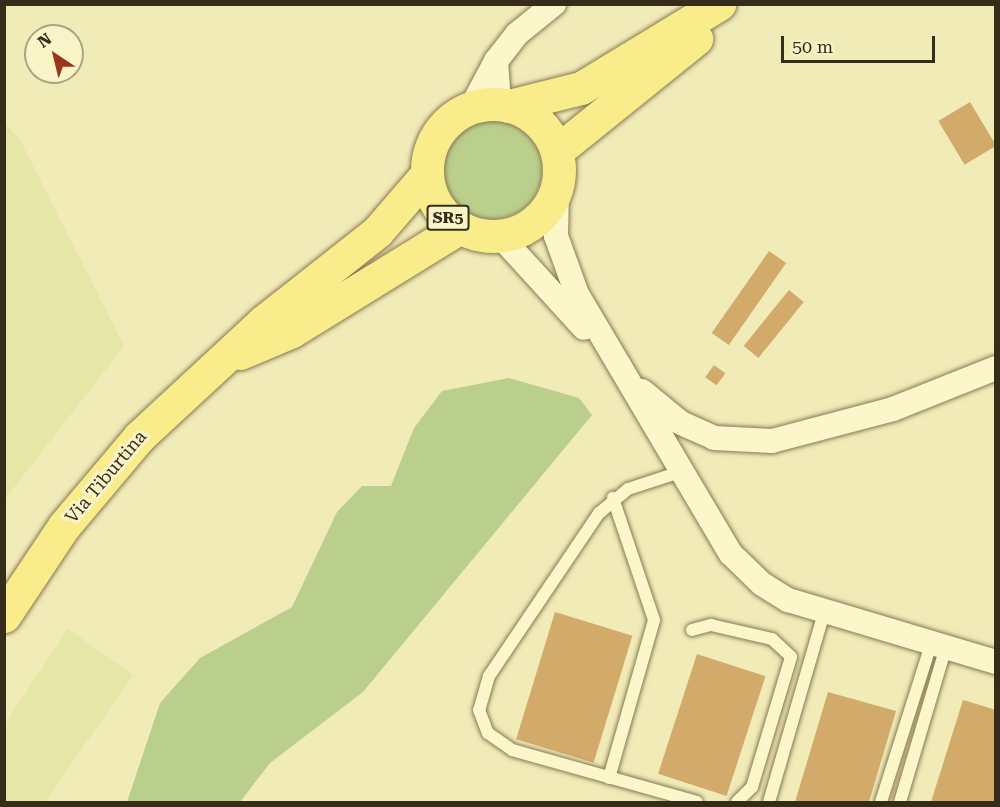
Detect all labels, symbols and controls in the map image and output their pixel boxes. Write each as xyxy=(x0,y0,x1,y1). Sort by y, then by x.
north arrow xyxy=(24,24,84,84)
scale bar xyxy=(784,24,938,62)
text: N xyxy=(34,29,55,52)
text: 50 m xyxy=(792,36,833,57)
road number: SR5 xyxy=(426,205,470,231)
street label: Via Tiburtina xyxy=(61,426,151,528)

